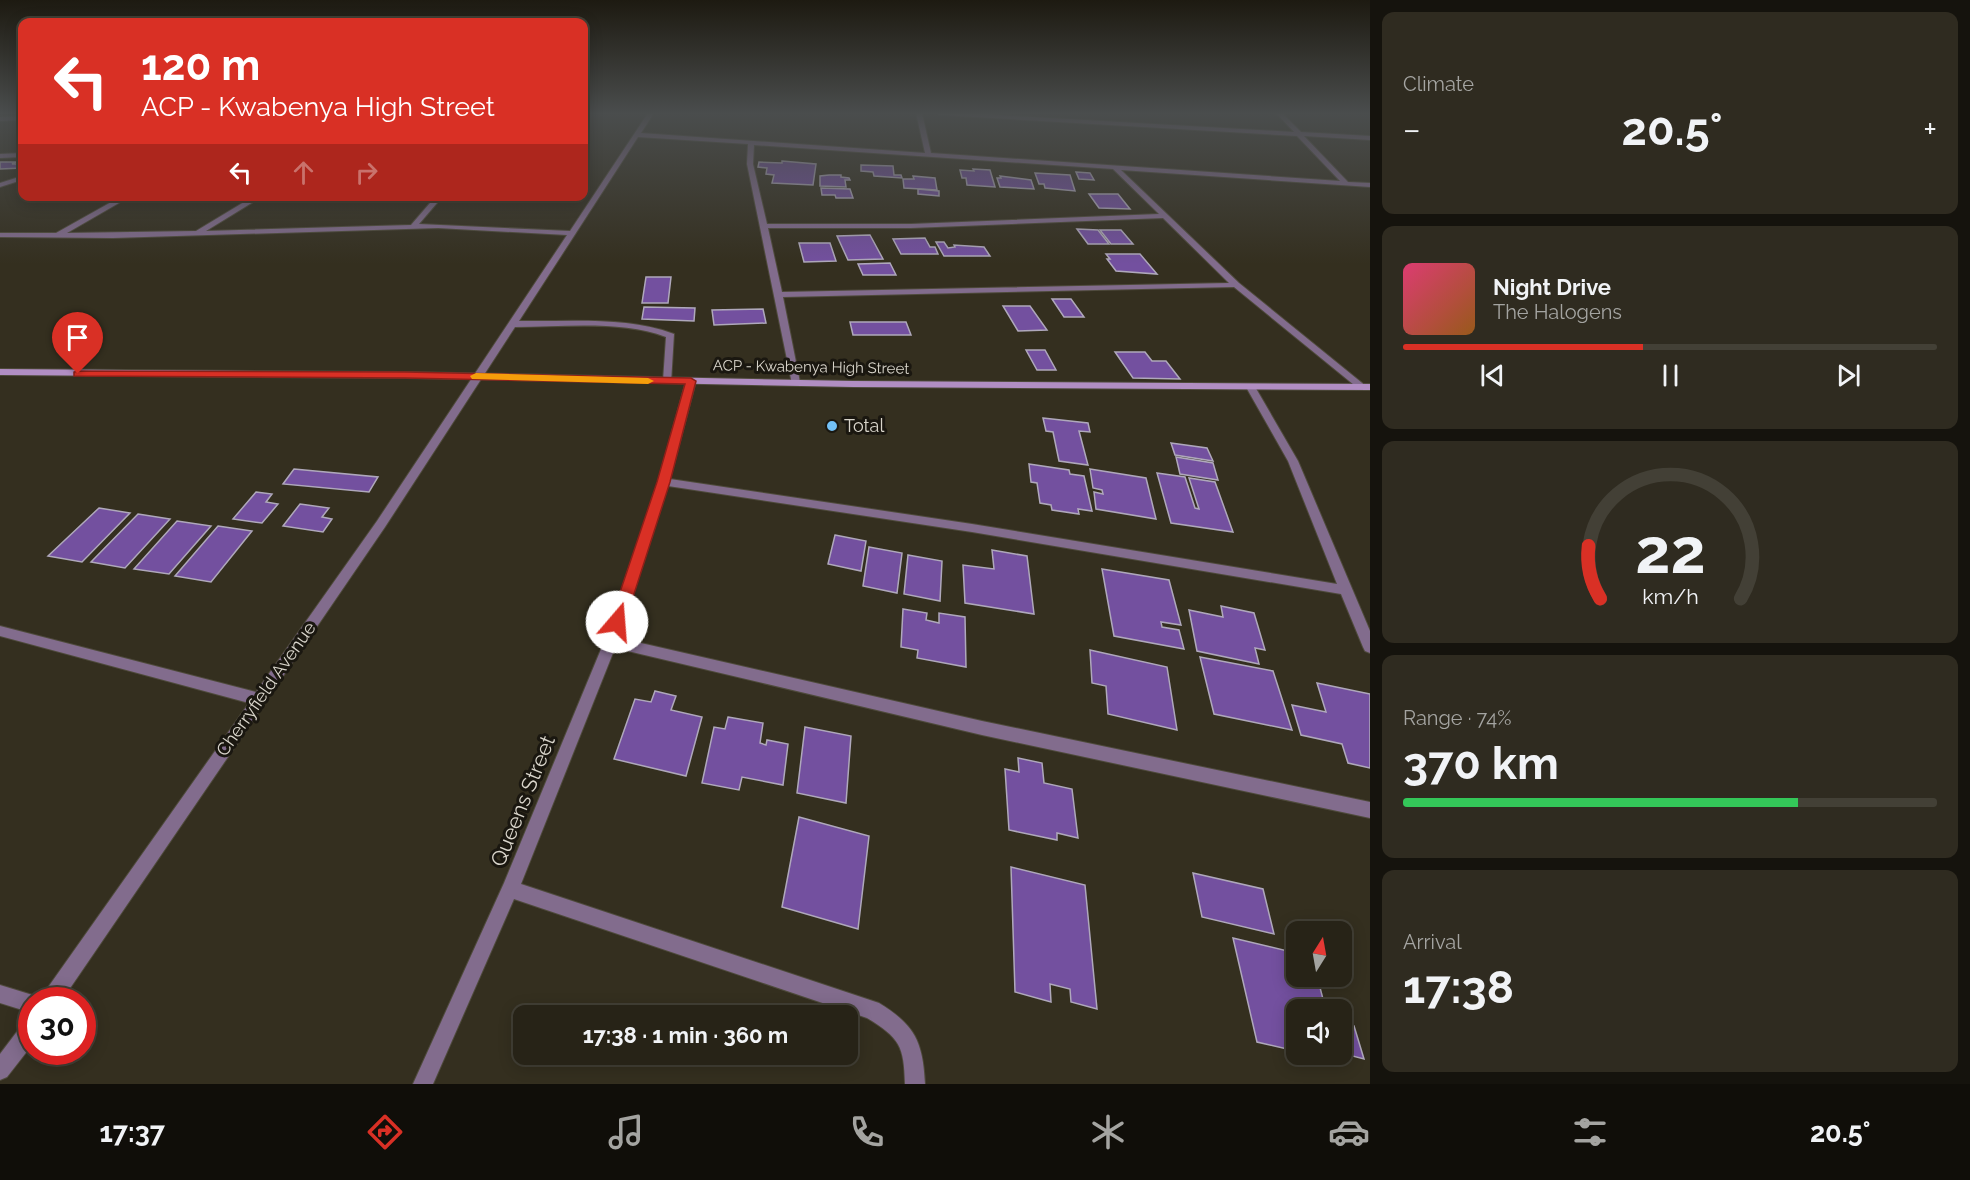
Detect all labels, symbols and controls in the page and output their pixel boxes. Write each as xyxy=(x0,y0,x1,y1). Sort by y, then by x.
text: 120 m xyxy=(141,41,260,90)
icon: left xyxy=(42,42,120,120)
text: Climate xyxy=(1403,72,1474,96)
text: ACP - Kwabenya High Street xyxy=(141,91,495,122)
text: 20.5° xyxy=(1622,103,1722,156)
text: − xyxy=(1403,110,1421,149)
text: + xyxy=(1923,110,1937,149)
icon: left xyxy=(224,156,257,189)
icon: ahead xyxy=(287,156,320,189)
icon: right xyxy=(350,156,383,189)
text: Night Drive xyxy=(1493,274,1611,300)
text: The Halogens xyxy=(1493,300,1622,324)
pin xyxy=(52,312,103,374)
icon: arrive xyxy=(61,321,94,354)
street label: ACP - Kwabenya High Street xyxy=(713,356,909,378)
icon: previous xyxy=(1476,359,1509,392)
icon: pause xyxy=(1654,359,1687,392)
icon: next xyxy=(1832,359,1865,392)
place label: Total xyxy=(844,415,884,436)
marker: Total xyxy=(825,419,839,433)
text: 22 xyxy=(1635,514,1705,588)
text: km/h xyxy=(1642,584,1698,609)
position arrow xyxy=(585,590,649,654)
street label: Cherryfield Avenue xyxy=(211,617,320,760)
text: Range · 74% xyxy=(1403,706,1511,730)
street label: Queens Street xyxy=(485,732,560,870)
text: 370 km xyxy=(1403,737,1559,790)
north arrow xyxy=(1286,921,1352,987)
map controls xyxy=(1286,921,1352,1065)
text: Arrival xyxy=(1403,930,1462,954)
text: 17:38 xyxy=(1403,961,1514,1014)
speed limit sign: 30 xyxy=(18,987,96,1065)
button: sound xyxy=(1286,999,1352,1065)
text: 17:38 · 1 min · 360 m xyxy=(583,1022,788,1048)
icon: directions xyxy=(364,1111,406,1153)
icon: music xyxy=(605,1111,647,1153)
icon: phone xyxy=(846,1111,888,1153)
icon: climate xyxy=(1087,1111,1129,1153)
icon: car xyxy=(1328,1111,1370,1153)
icon: filters xyxy=(1569,1111,1611,1153)
text: 17:37 xyxy=(100,1117,165,1148)
text: 20.5° xyxy=(1810,1117,1870,1148)

